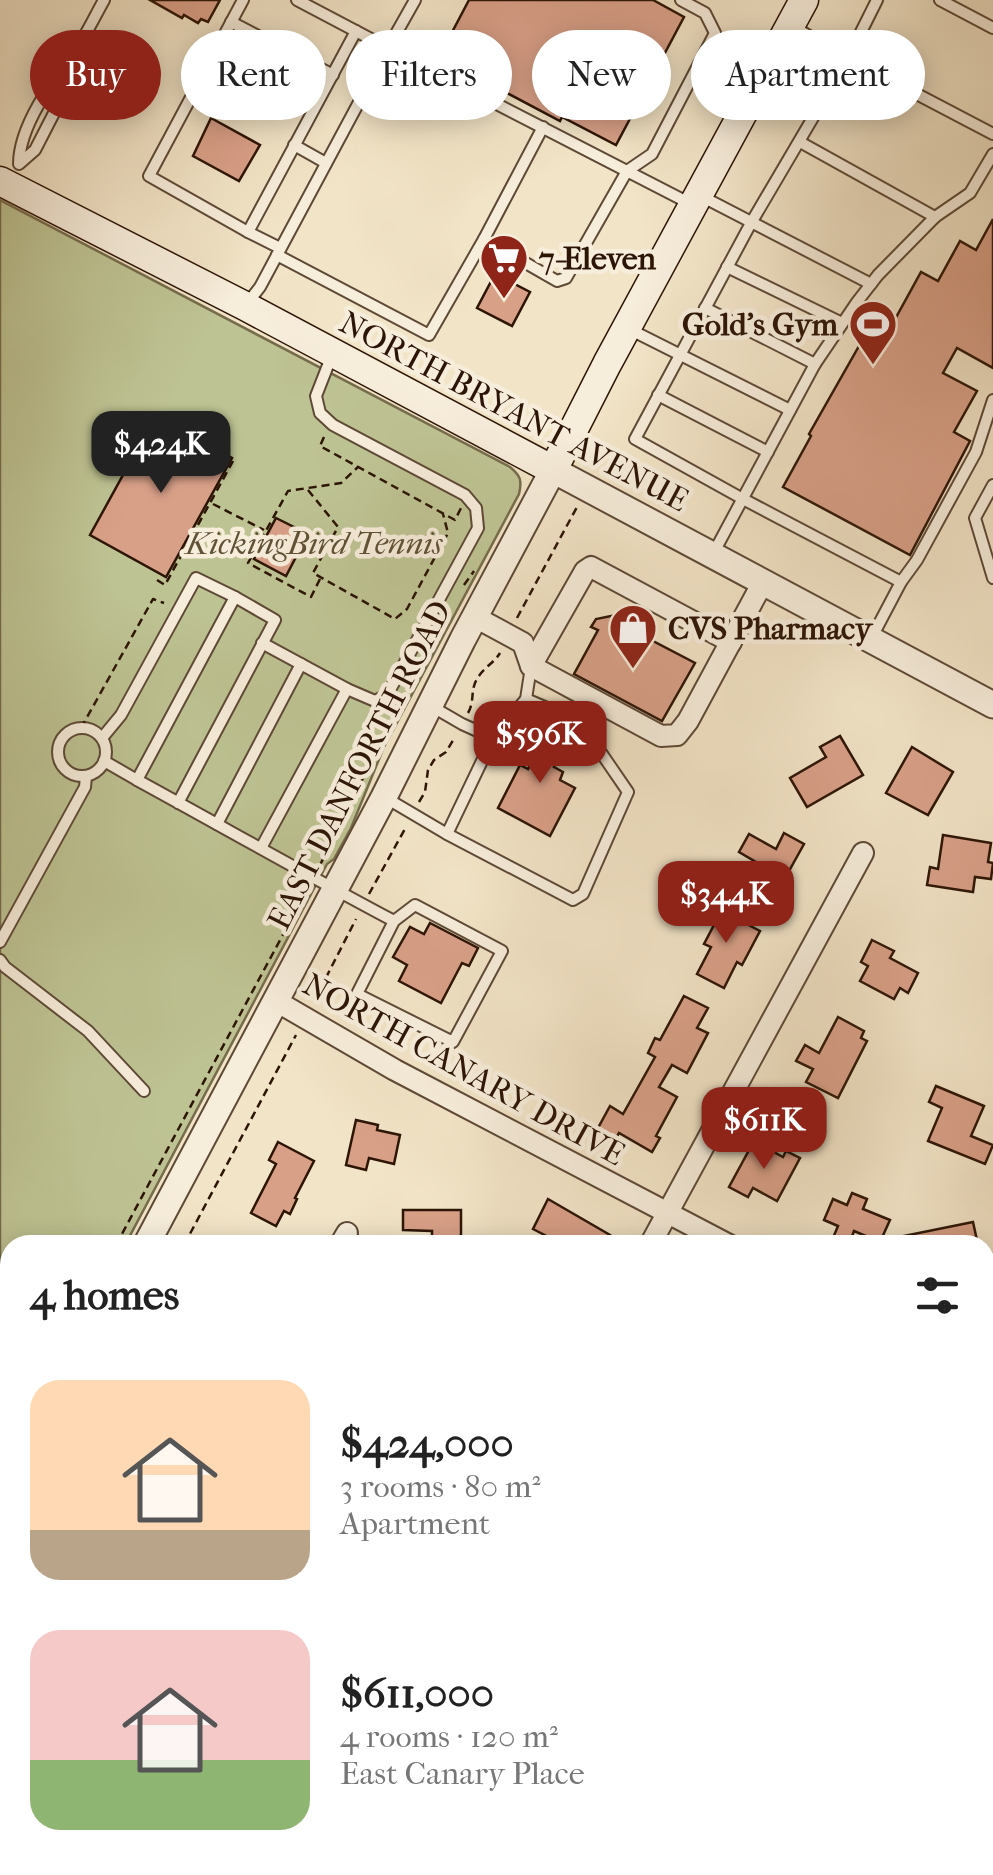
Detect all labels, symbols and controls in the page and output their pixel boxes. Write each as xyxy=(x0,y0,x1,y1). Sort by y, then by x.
chip: Buy xyxy=(30,30,161,120)
chip: Rent xyxy=(181,30,326,120)
chip: Filters xyxy=(346,30,512,120)
chip: New xyxy=(532,30,671,120)
chip: Apartment xyxy=(691,30,925,120)
supermarket icon: 7-Eleven xyxy=(478,232,530,300)
place label: 7-Eleven xyxy=(538,240,657,277)
sports icon: Gold's Gym xyxy=(847,298,899,366)
street label: NORTH BRYANT AVENUE xyxy=(333,304,694,519)
place label: Gold's Gym xyxy=(682,306,838,343)
pin: $424K xyxy=(91,411,231,496)
text: $424K xyxy=(113,425,209,462)
park label: KickingBird Tennis xyxy=(184,525,443,562)
street label: EAST DANFORTH ROAD xyxy=(260,595,459,936)
shop icon: CVS Pharmacy xyxy=(607,602,659,670)
place label: CVS Pharmacy xyxy=(668,610,874,647)
pin: $596K xyxy=(470,701,610,786)
text: $596K xyxy=(496,715,584,752)
pin: $344K xyxy=(656,861,796,946)
text: $344K xyxy=(680,875,772,912)
street label: NORTH CANARY DRIVE xyxy=(297,966,631,1173)
pin: $611K xyxy=(694,1087,834,1172)
text: $611K xyxy=(724,1101,804,1138)
icon: filters xyxy=(910,1268,965,1323)
text: 4 homes xyxy=(30,1271,179,1320)
text: $424,000 xyxy=(340,1419,514,1468)
icon: home xyxy=(110,1420,230,1540)
text: 3 rooms · 80 m² xyxy=(340,1468,541,1505)
text: Apartment xyxy=(340,1505,490,1542)
text: $611,000 xyxy=(340,1669,494,1718)
icon: home xyxy=(110,1670,230,1790)
text: 4 rooms · 120 m² xyxy=(340,1718,558,1755)
text: East Canary Place xyxy=(340,1755,585,1792)

